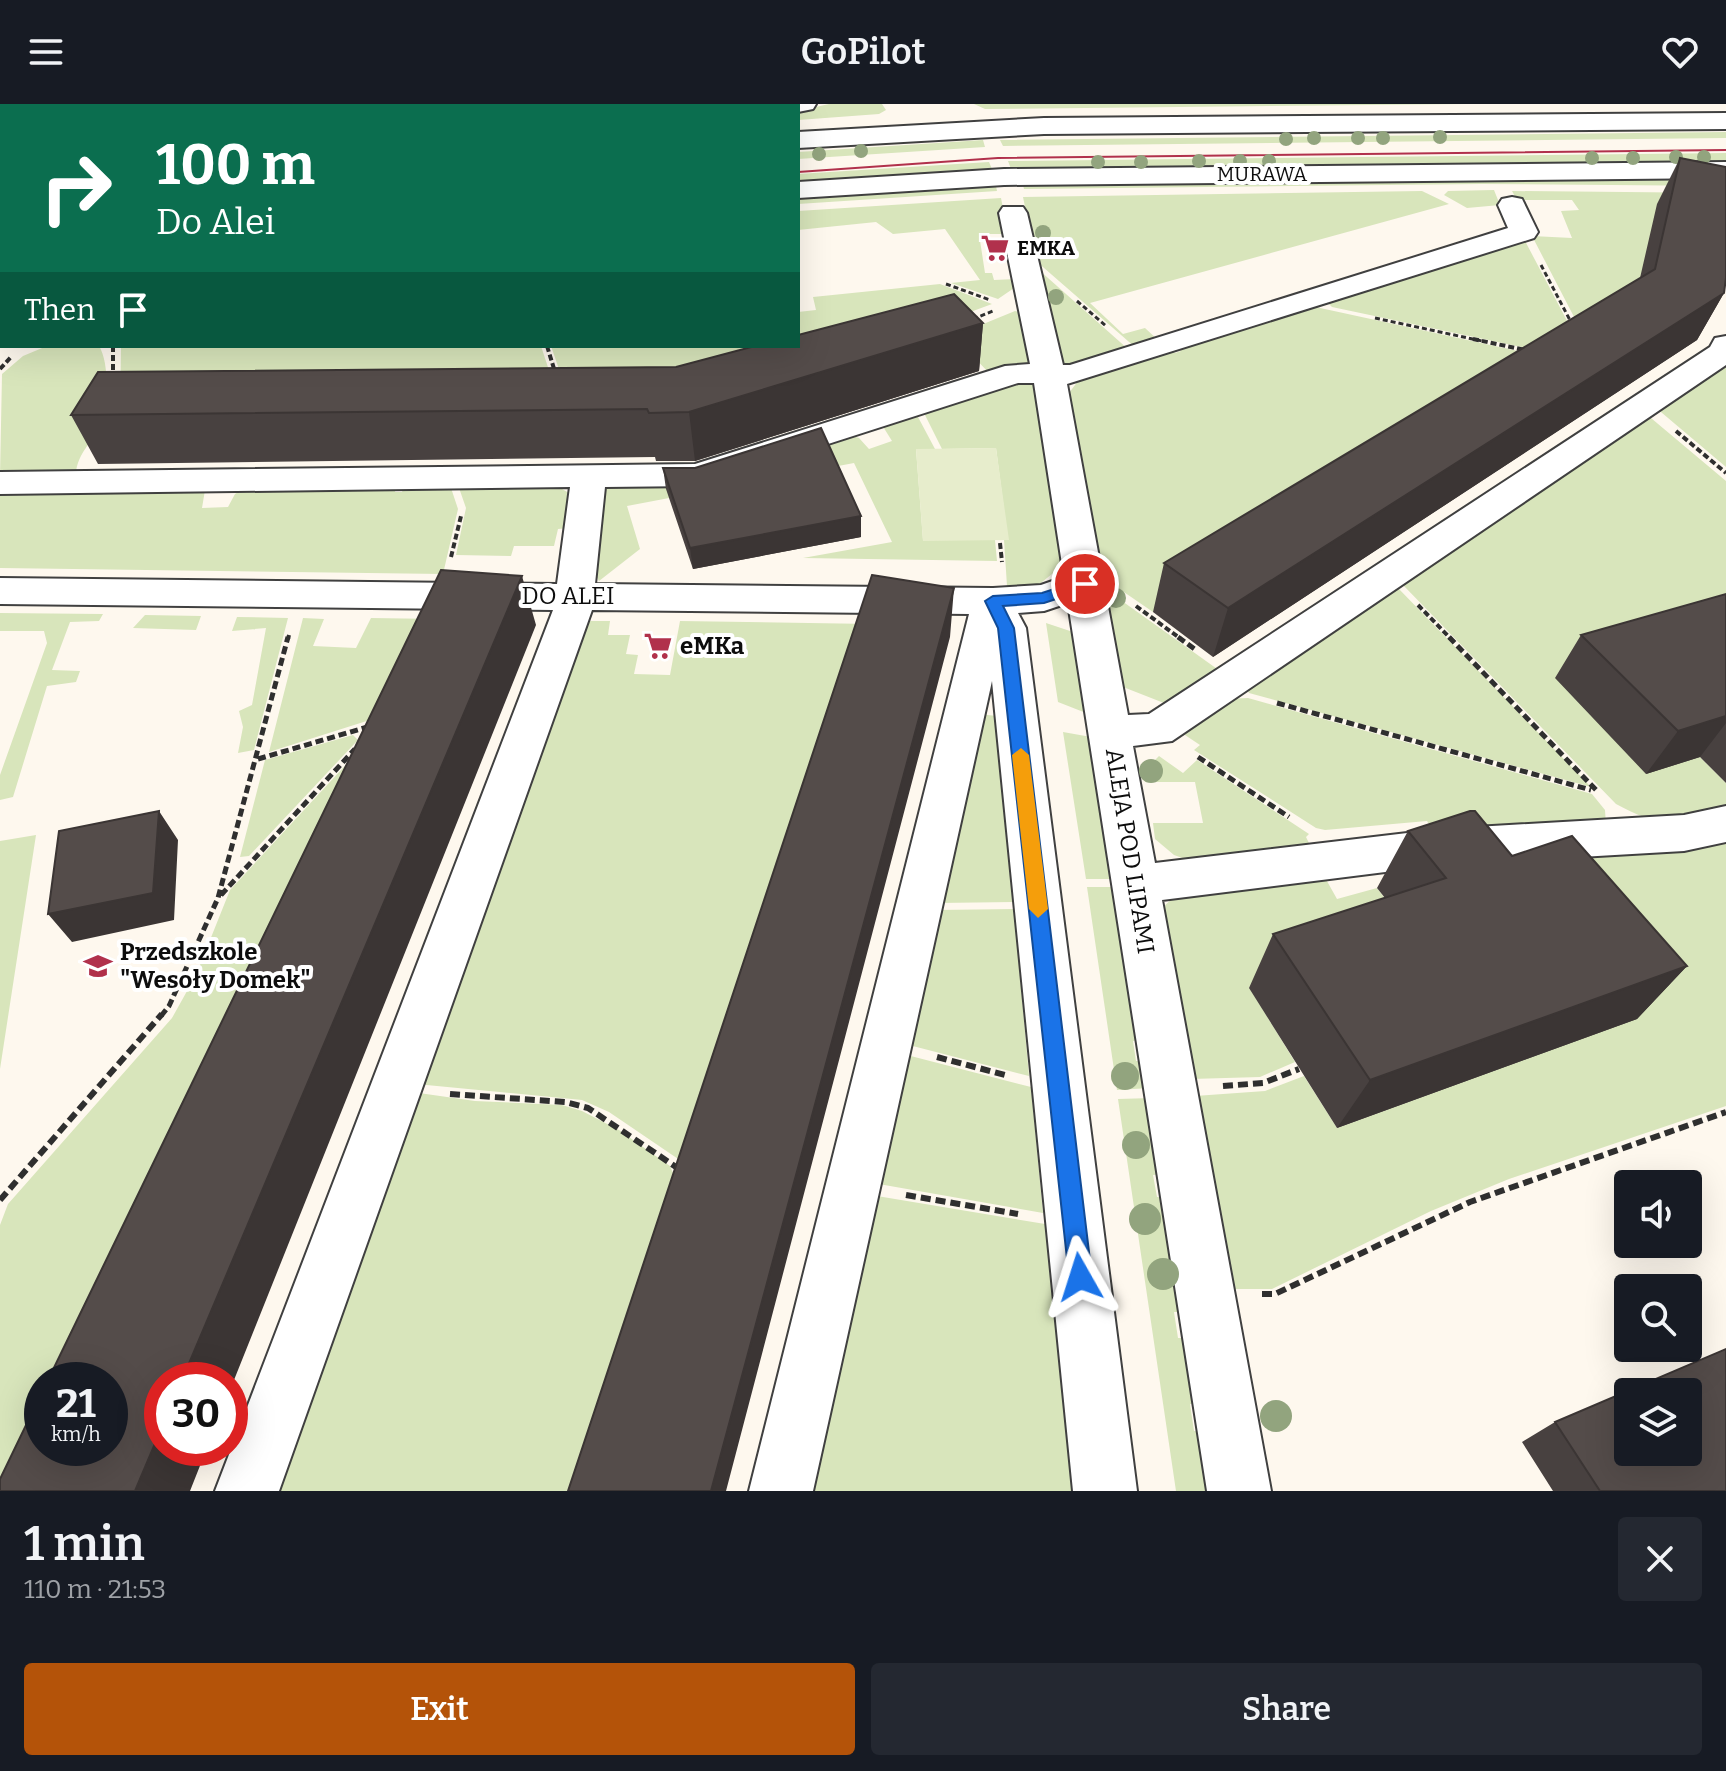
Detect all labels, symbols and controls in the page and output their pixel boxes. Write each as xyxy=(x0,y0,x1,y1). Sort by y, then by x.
icon: menu xyxy=(24,30,68,74)
text: GoPilot xyxy=(800,30,926,74)
icon: heart xyxy=(1658,30,1702,74)
text: 100 m xyxy=(156,132,315,199)
icon: right xyxy=(24,136,128,240)
street label: MURAWA xyxy=(1217,162,1308,186)
text: Do Alei xyxy=(156,200,275,244)
supermarket icon: EMKA xyxy=(980,233,1010,263)
place label: EMKA xyxy=(1017,236,1076,260)
icon: arrive xyxy=(111,288,155,332)
text: Then xyxy=(24,292,95,328)
pin xyxy=(1051,550,1119,618)
icon: arrive xyxy=(1063,562,1107,606)
street label: DO ALEI xyxy=(522,582,614,610)
supermarket icon: eMKa xyxy=(643,631,673,661)
place label: eMKa xyxy=(680,632,745,660)
street label: ALEJA POD LIPAMI xyxy=(1100,746,1160,956)
place label: Przedszkole "Wesoły Domek" xyxy=(120,938,311,994)
school or university icon: Przedszkole "Wesoły Domek" xyxy=(83,951,113,981)
map controls xyxy=(1614,1170,1702,1466)
button: sound xyxy=(1614,1170,1702,1258)
position arrow xyxy=(1038,1235,1122,1319)
button: search xyxy=(1614,1274,1702,1362)
speed limit sign: 30 xyxy=(144,1362,248,1466)
button: layers xyxy=(1614,1378,1702,1466)
text: 21 xyxy=(56,1380,96,1428)
text: km/h xyxy=(51,1422,101,1446)
text: 1 min xyxy=(24,1515,145,1573)
button: close xyxy=(1618,1517,1702,1601)
text: 110 m · 21:53 xyxy=(24,1574,166,1605)
button: Exit xyxy=(24,1663,855,1755)
button: Share xyxy=(871,1663,1702,1755)

